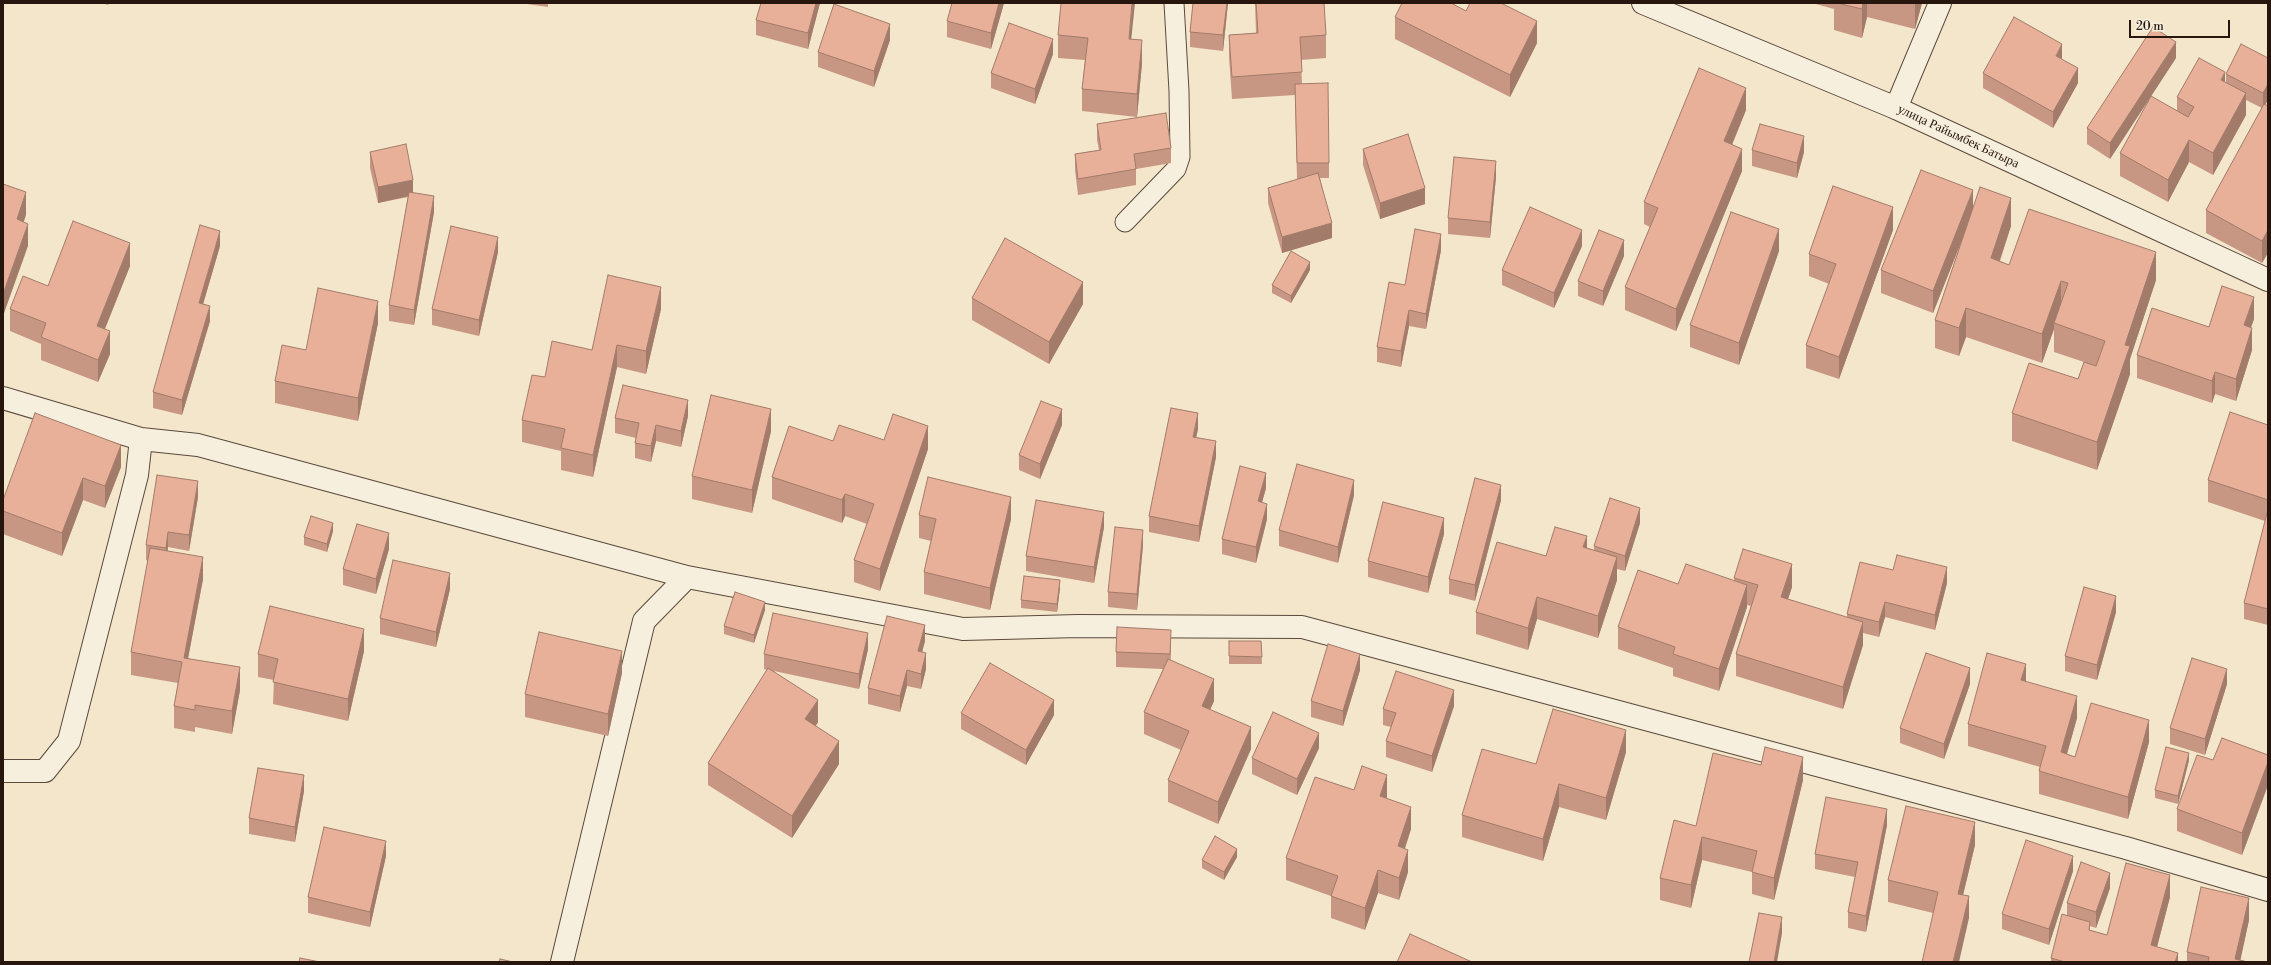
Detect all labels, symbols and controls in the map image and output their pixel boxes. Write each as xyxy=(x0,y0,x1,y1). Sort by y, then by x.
scale bar xyxy=(2131,12,2232,38)
text: 20 m xyxy=(2136,19,2164,34)
street label: улица Райымбек Батыра xyxy=(1895,102,2021,172)

